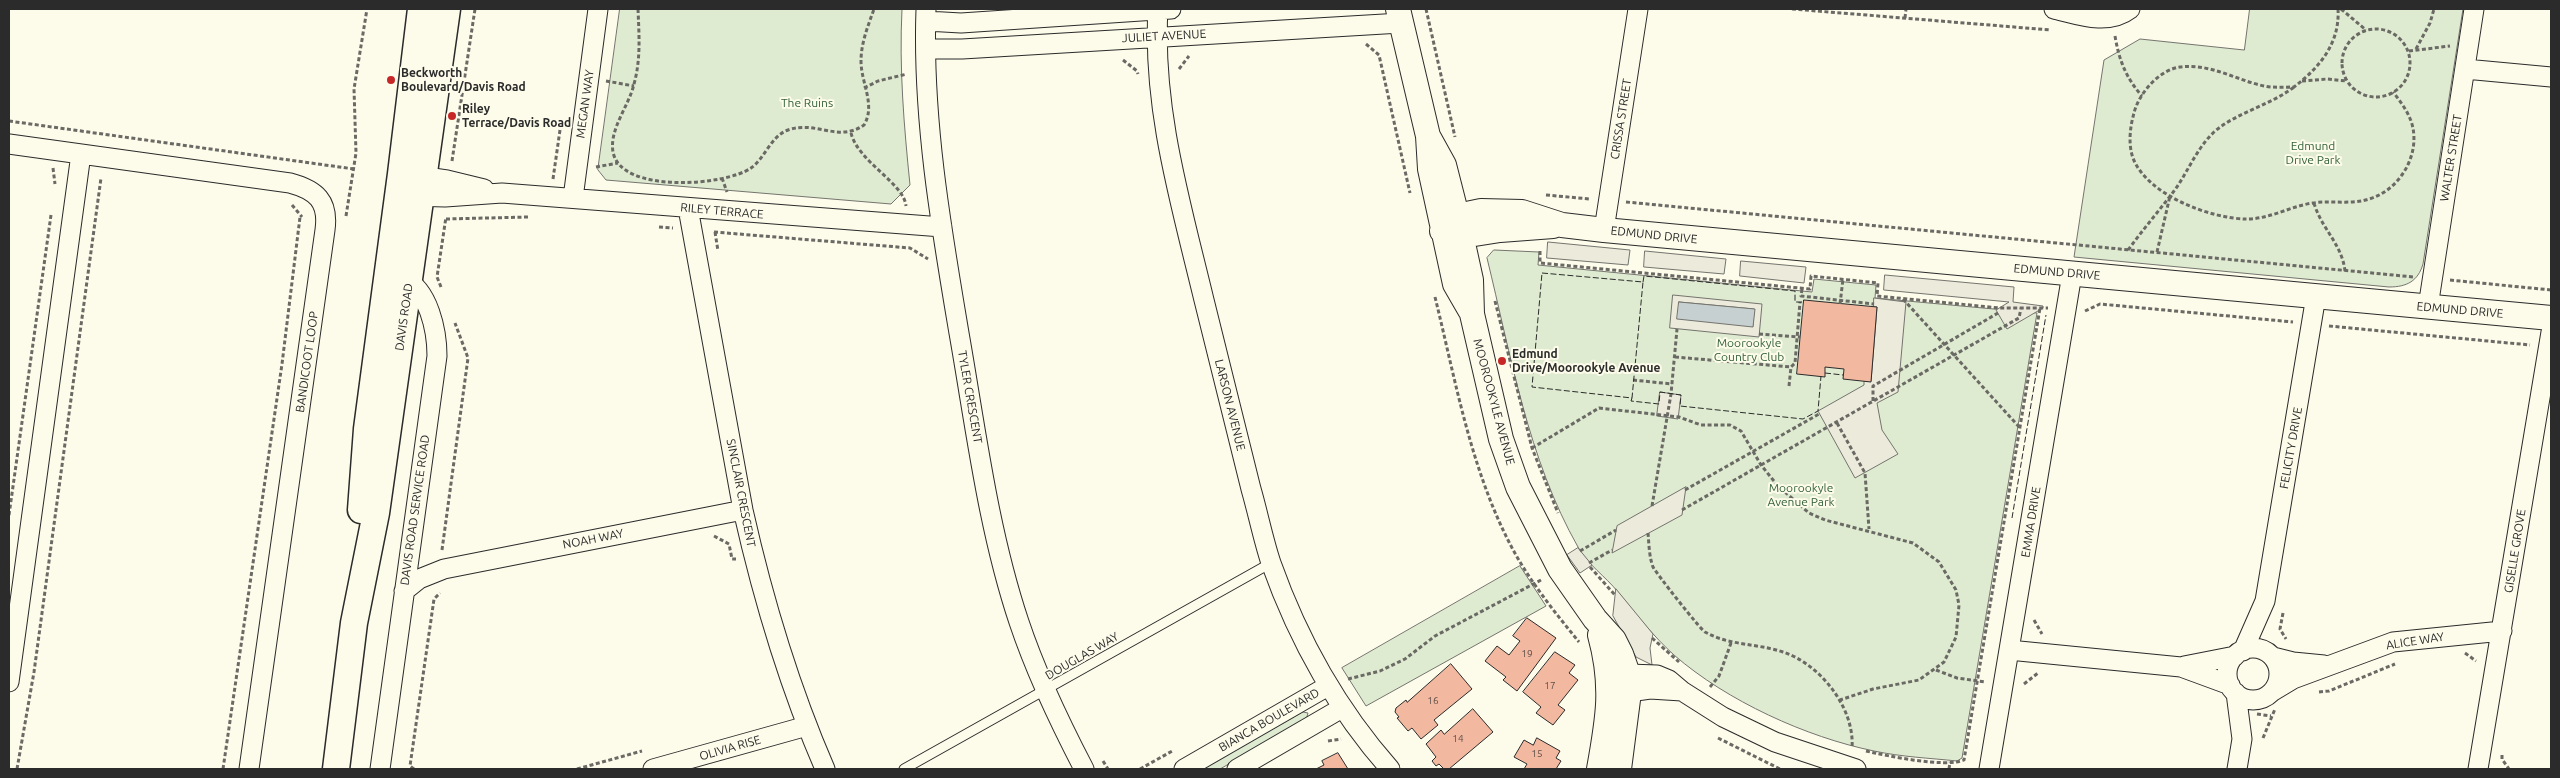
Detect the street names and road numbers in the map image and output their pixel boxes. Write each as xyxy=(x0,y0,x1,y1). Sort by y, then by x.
street label: JULIET AVENUE xyxy=(1121,27,1207,45)
street label: MEGAN WAY xyxy=(573,69,597,139)
street label: CRISSA STREET xyxy=(1608,78,1634,160)
street label: WALTER STREET xyxy=(2437,113,2465,203)
street label: RILEY TERRACE xyxy=(680,200,764,222)
street label: EDMUND DRIVE xyxy=(1610,223,1698,247)
street label: EDMUND DRIVE xyxy=(2013,261,2101,283)
street label: DAVIS ROAD xyxy=(392,282,416,352)
street label: EDMUND DRIVE xyxy=(2416,299,2504,321)
street label: BANDICOOT LOOP xyxy=(293,310,321,414)
street label: MOOROOKYLE AVENUE xyxy=(1470,337,1518,467)
street label: TYLER CRESCENT xyxy=(955,349,985,445)
street label: LARSON AVENUE xyxy=(1212,358,1248,452)
street label: FELICITY DRIVE xyxy=(2277,406,2305,490)
street label: DAVIS ROAD SERVICE ROAD xyxy=(397,434,433,586)
street label: SINCLAIR CRESCENT xyxy=(723,438,759,548)
street label: EMMA DRIVE xyxy=(2018,486,2044,558)
street label: GISELLE GROVE xyxy=(2501,508,2529,594)
street label: NOAH WAY xyxy=(561,526,625,552)
street label: DOUGLAS WAY xyxy=(1043,629,1121,683)
street label: ALICE WAY xyxy=(2385,629,2445,653)
street label: BIANCA BOULEVARD xyxy=(1216,685,1322,755)
street label: OLIVIA RISE xyxy=(698,732,762,764)

